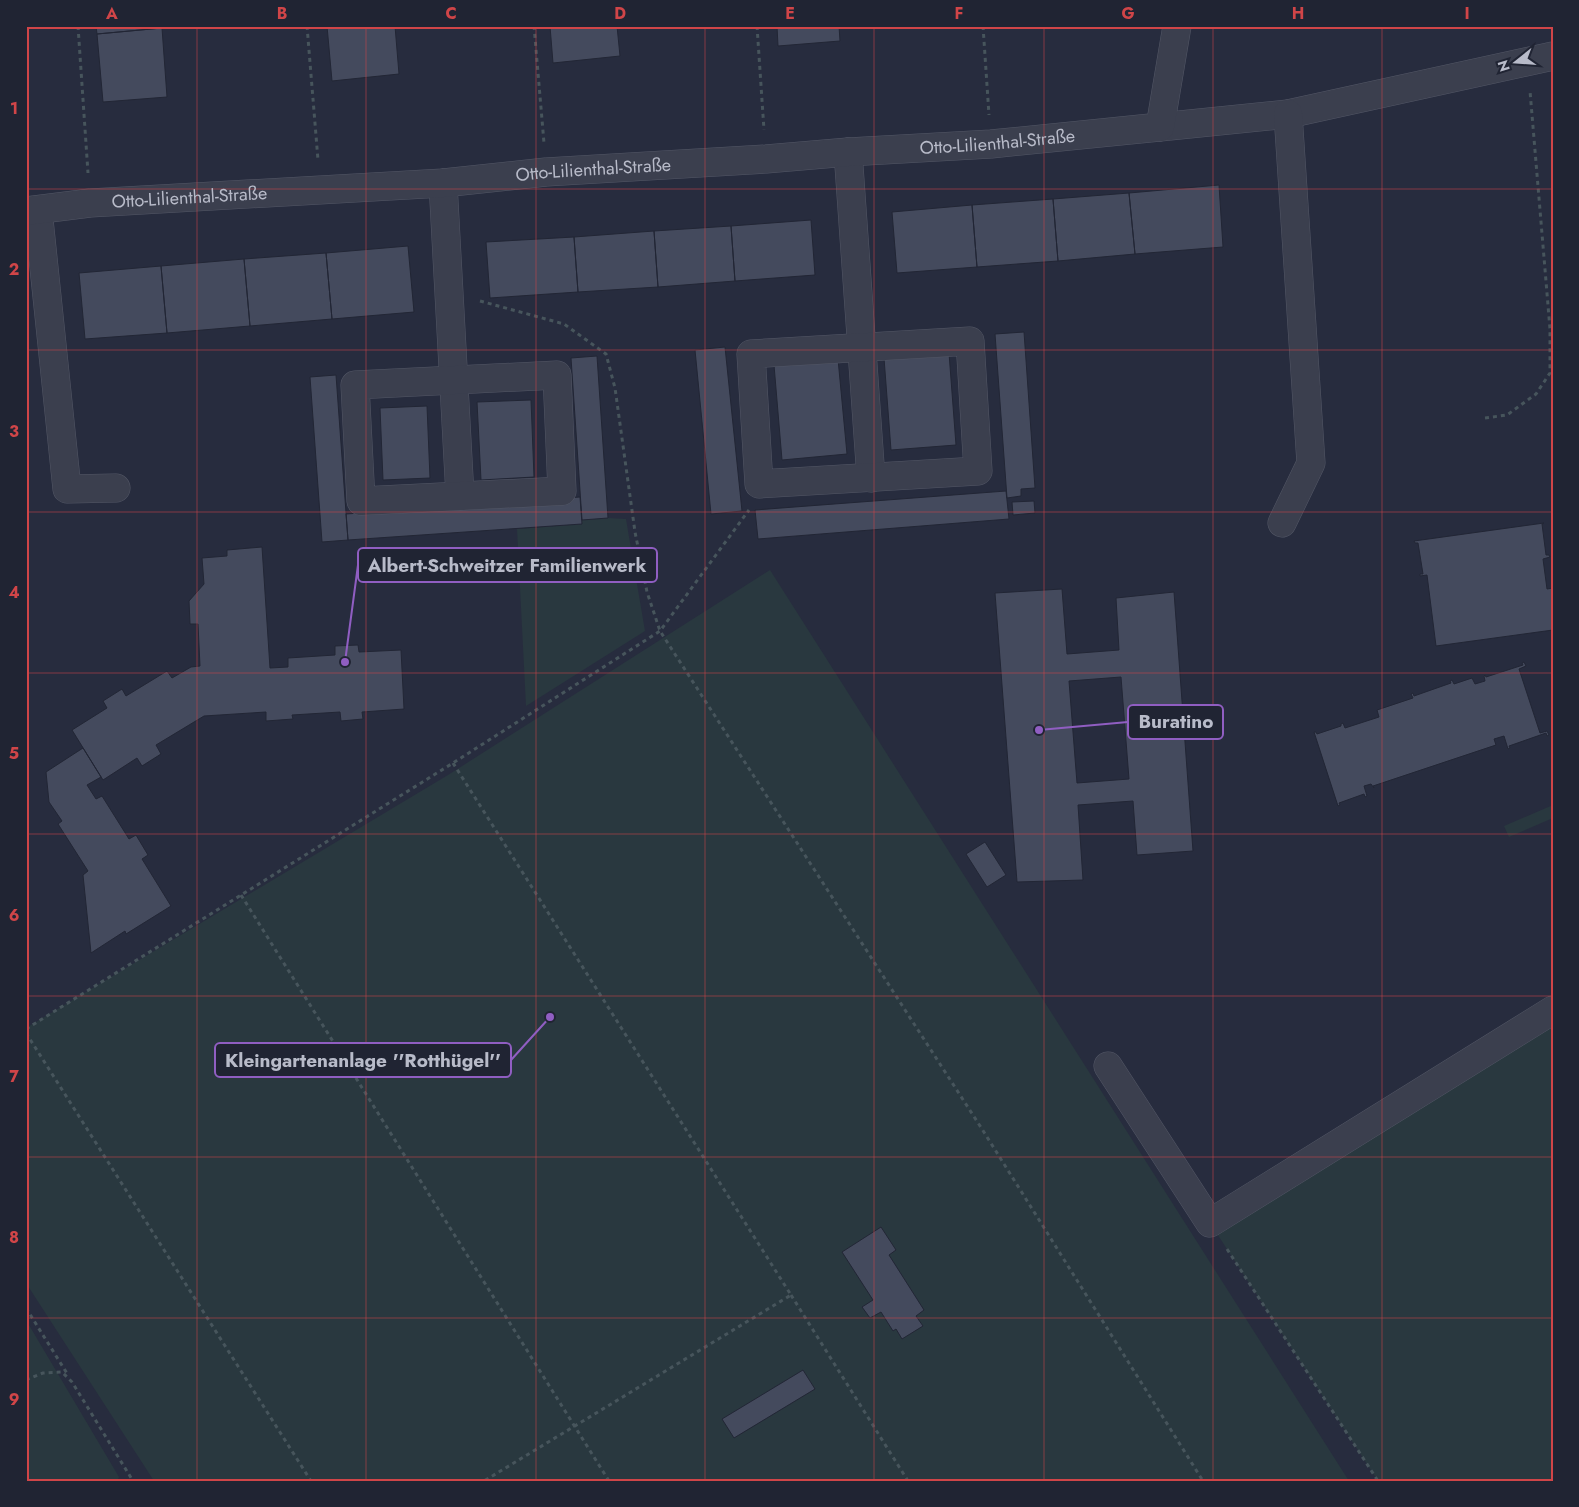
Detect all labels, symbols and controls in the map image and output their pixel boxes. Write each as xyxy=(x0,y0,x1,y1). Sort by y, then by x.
text: A xyxy=(105,2,118,25)
text: B xyxy=(277,2,287,25)
text: C xyxy=(445,2,457,25)
text: D xyxy=(614,2,626,25)
text: E xyxy=(785,2,795,25)
text: F xyxy=(955,2,963,25)
text: G xyxy=(1121,2,1135,25)
text: H xyxy=(1292,2,1304,25)
text: I xyxy=(1464,2,1470,25)
north arrow xyxy=(1492,38,1542,88)
text: N xyxy=(1492,58,1515,74)
text: 1 xyxy=(10,97,18,120)
street label: Otto-Lilienthal-Straße xyxy=(919,123,1076,161)
street label: Otto-Lilienthal-Straße xyxy=(514,152,672,188)
street label: Otto-Lilienthal-Straße xyxy=(111,180,268,215)
text: 2 xyxy=(9,258,19,281)
text: 3 xyxy=(9,420,19,443)
callout: Albert-Schweitzer Familienwerk xyxy=(358,548,657,582)
text: Albert-Schweitzer Familienwerk xyxy=(366,552,647,579)
text: 4 xyxy=(8,581,20,604)
callout: Buratino xyxy=(1128,705,1223,739)
text: Buratino xyxy=(1138,708,1214,735)
text: 5 xyxy=(9,742,19,765)
text: 6 xyxy=(9,904,19,927)
callout: Kleingartenanlage ''Rotthügel'' xyxy=(215,1043,511,1077)
text: Kleingartenanlage ''Rotthügel'' xyxy=(225,1047,501,1074)
text: 7 xyxy=(9,1065,19,1088)
text: 8 xyxy=(9,1226,19,1249)
text: 9 xyxy=(9,1388,19,1411)

